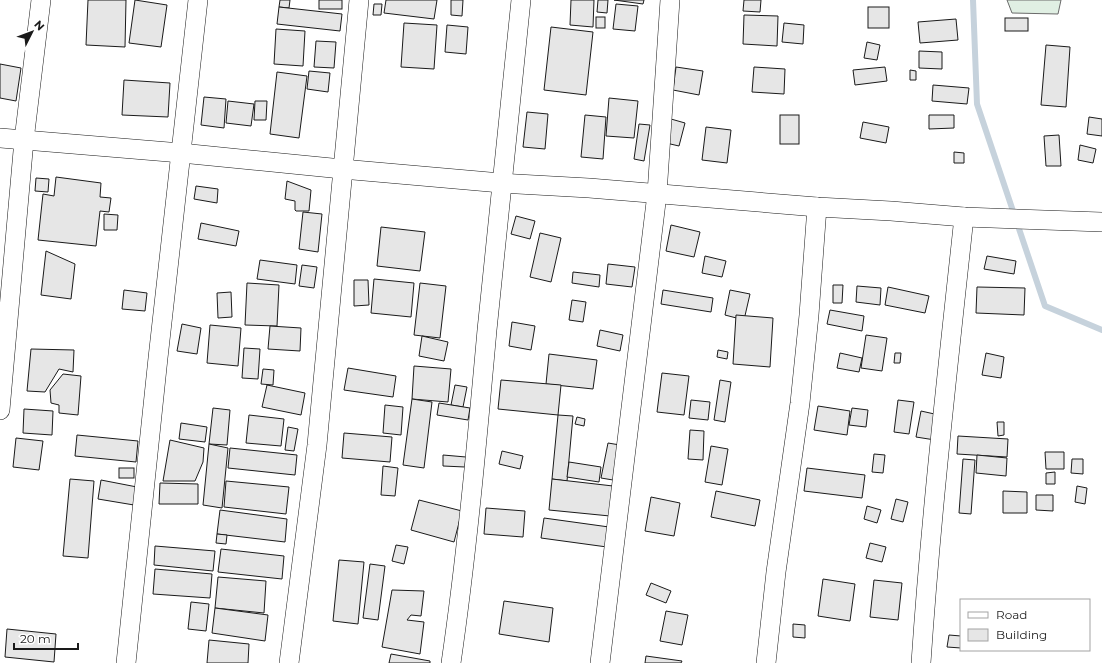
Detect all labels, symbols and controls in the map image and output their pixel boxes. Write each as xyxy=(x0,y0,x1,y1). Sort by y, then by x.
north arrow xyxy=(12,12,52,52)
text: N xyxy=(31,17,48,33)
legend xyxy=(960,599,1090,651)
text: Road xyxy=(996,607,1027,622)
scale bar xyxy=(14,625,78,651)
text: Building xyxy=(996,627,1047,642)
text: 20 m xyxy=(20,631,51,646)

